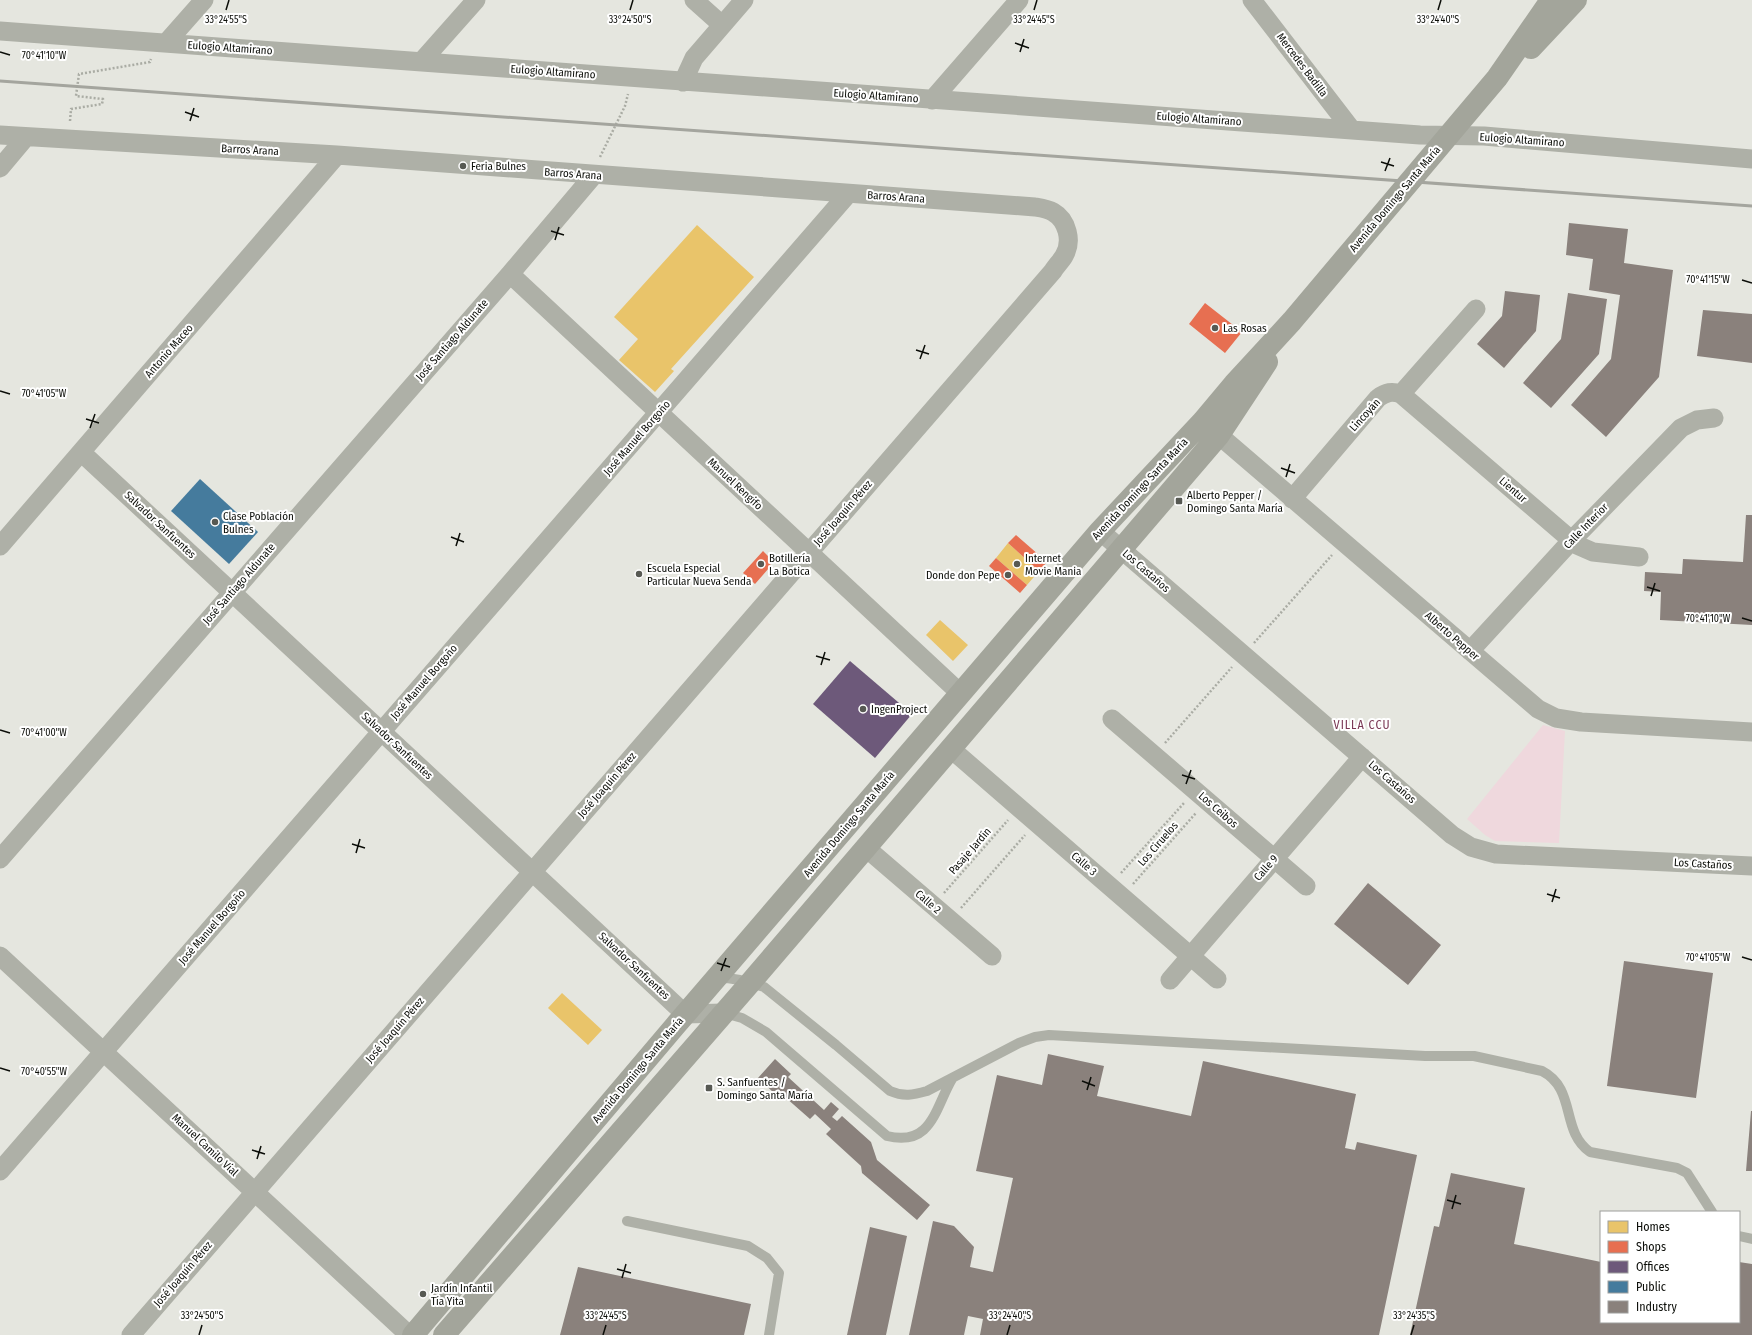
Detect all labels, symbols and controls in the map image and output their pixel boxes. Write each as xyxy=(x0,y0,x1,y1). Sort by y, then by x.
text: 33°24'55"S xyxy=(205,14,247,26)
text: 33°24'50"S xyxy=(609,14,651,26)
text: 33°24'45"S xyxy=(1013,14,1055,26)
text: 33°24'40"S xyxy=(1417,14,1459,26)
street label: Mercedes Badilla xyxy=(1274,31,1330,99)
street label: Eulogio Altamirano xyxy=(187,39,273,57)
text: 70°41'10"W xyxy=(22,50,67,62)
street label: Eulogio Altamirano xyxy=(510,63,596,81)
street label: Eulogio Altamirano xyxy=(833,87,919,105)
street label: Eulogio Altamirano xyxy=(1156,110,1242,128)
street label: Eulogio Altamirano xyxy=(1479,131,1565,149)
street label: Barros Arana xyxy=(221,142,279,158)
street label: Avenida Domingo Santa María xyxy=(1347,143,1443,255)
place label: Feria Bulnes xyxy=(471,160,526,173)
marker: Feria Bulnes xyxy=(458,161,468,171)
street label: Barros Arana xyxy=(544,166,602,182)
street label: Barros Arana xyxy=(867,189,925,205)
text: 70°41'15"W xyxy=(1686,274,1730,286)
street label: José Santiago Aldunate xyxy=(413,297,491,383)
street label: Antonio Maceo xyxy=(142,321,196,380)
place label: Las Rosas xyxy=(1223,322,1267,335)
marker: Las Rosas xyxy=(1210,323,1220,333)
text: 70°41'05"W xyxy=(22,388,67,400)
street label: Lincoyán xyxy=(1347,396,1383,434)
street label: José Manuel Borgoño xyxy=(601,398,673,478)
street label: Avenida Domingo Santa María xyxy=(1089,435,1191,543)
street label: Manuel Rengifo xyxy=(705,455,765,513)
street label: Lientur xyxy=(1497,475,1529,506)
street label: José Joaquín Pérez xyxy=(811,477,875,548)
street label: Salvador Sanfuentes xyxy=(122,489,198,561)
place label: Alberto Pepper / Domingo Santa María xyxy=(1187,489,1283,515)
marker: Alberto Pepper / Domingo Santa María xyxy=(1174,496,1184,506)
street label: Calle Interior xyxy=(1561,500,1611,551)
place label: Clase Población Bulnes xyxy=(223,510,294,536)
marker: Clase Población Bulnes xyxy=(210,517,220,527)
street label: José Santiago Aldunate xyxy=(200,541,278,627)
street label: Los Castaños xyxy=(1120,547,1173,595)
place label: Botillería La Botica xyxy=(769,552,810,578)
place label: Internet Movie Mania xyxy=(1025,552,1081,578)
marker: Botillería La Botica xyxy=(756,559,766,569)
marker: Internet Movie Mania xyxy=(1012,559,1022,569)
place label: Escuela Especial Particular Nueva Senda xyxy=(647,562,751,588)
marker: Escuela Especial Particular Nueva Senda xyxy=(634,569,644,579)
place label: Donde don Pepe xyxy=(926,569,1000,582)
marker: Donde don Pepe xyxy=(1003,570,1013,580)
street label: Alberto Pepper xyxy=(1422,609,1482,663)
text: 70°41'10"W xyxy=(1686,613,1731,625)
street label: José Manuel Borgoño xyxy=(388,642,460,722)
place label: IngenProject xyxy=(871,703,928,716)
marker: IngenProject xyxy=(858,704,868,714)
street label: Salvador Sanfuentes xyxy=(359,710,435,782)
district label: VILLA CCU xyxy=(1334,718,1390,732)
text: 70°41'00"W xyxy=(21,727,67,739)
street label: José Joaquín Pérez xyxy=(575,749,639,820)
street label: Los Castaños xyxy=(1366,758,1419,806)
street label: Avenida Domingo Santa María xyxy=(801,768,897,880)
street label: Los Ceibos xyxy=(1196,789,1240,831)
street label: Los Ciruelos xyxy=(1135,819,1181,869)
street label: Pasaje Jardín xyxy=(946,825,994,877)
street label: Calle 3 xyxy=(1069,849,1099,879)
street label: Calle 9 xyxy=(1251,852,1281,884)
street label: Los Castaños xyxy=(1674,856,1733,872)
street label: José Manuel Borgoño xyxy=(176,887,248,967)
street label: Calle 2 xyxy=(913,887,943,917)
street label: Salvador Sanfuentes xyxy=(596,930,672,1002)
text: 70°41'05"W xyxy=(1686,952,1731,964)
street label: José Joaquín Pérez xyxy=(363,994,427,1065)
street label: Avenida Domingo Santa María xyxy=(590,1014,686,1126)
text: 70°40'55"W xyxy=(21,1066,67,1078)
place label: S. Sanfuentes / Domingo Santa María xyxy=(717,1076,813,1102)
marker: S. Sanfuentes / Domingo Santa María xyxy=(704,1083,714,1093)
street label: Manuel Camilo Vial xyxy=(169,1111,241,1179)
legend xyxy=(1600,1211,1740,1323)
text: Homes xyxy=(1636,1220,1670,1234)
street label: José Joaquín Pérez xyxy=(151,1238,215,1309)
text: Shops xyxy=(1636,1240,1666,1254)
text: Offices xyxy=(1636,1260,1669,1274)
text: Public xyxy=(1636,1280,1666,1294)
place label: Jardín Infantil Tía Yita xyxy=(431,1282,492,1308)
marker: Jardín Infantil Tía Yita xyxy=(418,1289,428,1299)
text: Industry xyxy=(1636,1300,1677,1314)
text: 33°24'50"S xyxy=(181,1310,223,1322)
text: 33°24'45"S xyxy=(585,1310,627,1322)
text: 33°24'40"S xyxy=(989,1310,1031,1322)
text: 33°24'35"S xyxy=(1393,1310,1435,1322)

